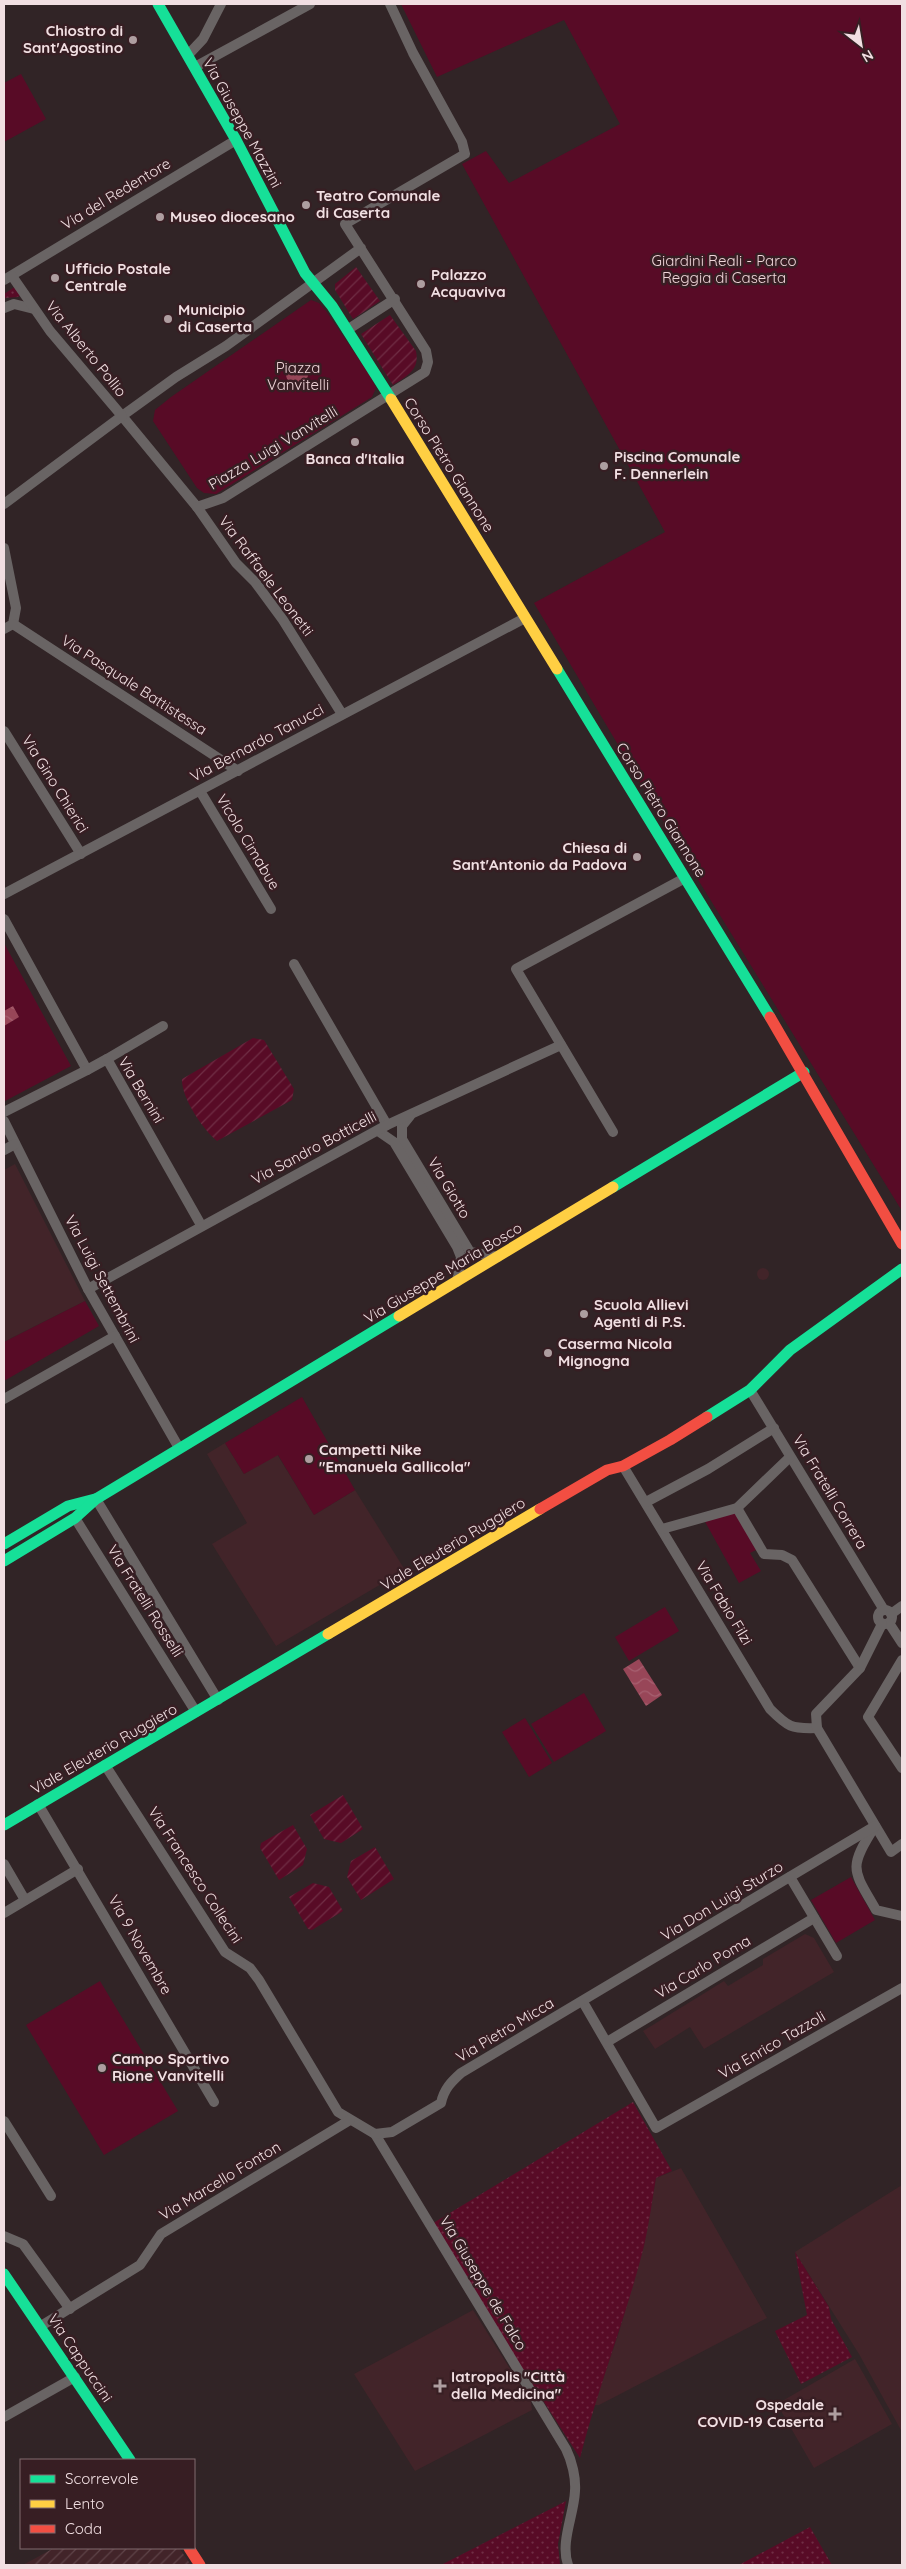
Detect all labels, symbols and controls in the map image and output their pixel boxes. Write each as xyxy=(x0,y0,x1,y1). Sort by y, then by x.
north arrow xyxy=(836,20,886,70)
place label: Chiostro di Sant'Agostino xyxy=(23,21,123,57)
marker: Chiostro di Sant'Agostino xyxy=(127,34,139,46)
text: N xyxy=(859,46,877,67)
street label: Via Giuseppe Mazzini xyxy=(199,54,286,191)
street label: Via del Redentore xyxy=(58,153,174,234)
place label: Teatro Comunale di Caserta xyxy=(316,186,440,222)
marker: Teatro Comunale di Caserta xyxy=(300,199,312,211)
place label: Museo diocesano xyxy=(170,207,295,226)
marker: Museo diocesano xyxy=(154,211,166,223)
park label: Giardini Reali - Parco Reggia di Caserta xyxy=(652,251,796,287)
place label: Ufficio Postale Centrale xyxy=(65,259,171,295)
place label: Palazzo Acquaviva xyxy=(431,265,506,301)
marker: Ufficio Postale Centrale xyxy=(49,272,61,284)
marker: Palazzo Acquaviva xyxy=(415,278,427,290)
street label: Via Alberto Pollio xyxy=(42,297,131,401)
place label: Municipio di Caserta xyxy=(178,300,252,336)
marker: Municipio di Caserta xyxy=(162,313,174,325)
park label: Piazza Vanvitelli xyxy=(267,358,329,394)
street label: Corso Pietro Giannone xyxy=(400,394,499,536)
street label: Piazza Luigi Vanvitelli xyxy=(205,401,341,494)
marker: Banca d'Italia xyxy=(349,436,361,448)
place label: Piscina Comunale F. Dennerlein xyxy=(614,447,740,483)
place label: Banca d'Italia xyxy=(306,449,404,468)
marker: Piscina Comunale F. Dennerlein xyxy=(598,460,610,472)
street label: Via Raffaele Leonetti xyxy=(215,512,318,640)
street label: Via Pasquale Battistessa xyxy=(58,630,211,739)
street label: Via Bernardo Tanucci xyxy=(187,699,327,786)
street label: Via Gino Chierici xyxy=(18,731,93,836)
street label: Corso Pietro Giannone xyxy=(612,739,711,881)
street label: Vicolo Cimabue xyxy=(212,790,284,893)
place label: Chiesa di Sant'Antonio da Padova xyxy=(452,838,627,874)
marker: Chiesa di Sant'Antonio da Padova xyxy=(631,851,643,863)
street label: Via Bernini xyxy=(114,1053,169,1126)
street label: Via Sandro Botticelli xyxy=(248,1107,380,1189)
street label: Via Giotto xyxy=(424,1154,475,1222)
street label: Via Luigi Settembrini xyxy=(61,1212,144,1346)
street label: Via Giuseppe Maria Bosco xyxy=(360,1218,525,1327)
place label: Scuola Allievi Agenti di P.S. xyxy=(594,1295,689,1331)
marker: Scuola Allievi Agenti di P.S. xyxy=(578,1308,590,1320)
place label: Caserma Nicola Mignogna xyxy=(558,1334,672,1370)
marker: Caserma Nicola Mignogna xyxy=(542,1347,554,1359)
street label: Via Fratelli Correra xyxy=(789,1431,872,1552)
place label: Campetti Nike "Emanuela Gallicola" xyxy=(319,1440,471,1476)
marker: Campetti Nike "Emanuela Gallicola" xyxy=(303,1453,315,1465)
street label: Viale Eleuterio Ruggiero xyxy=(377,1493,529,1594)
street label: Via Fratelli Rosselli xyxy=(103,1541,188,1660)
street label: Via Fabio Filzi xyxy=(692,1557,757,1648)
street label: Viale Eleuterio Ruggiero xyxy=(27,1699,180,1798)
street label: Via Francesco Collecini xyxy=(144,1803,247,1947)
street label: Via Don Luigi Sturzo xyxy=(657,1857,786,1945)
street label: Via 9 Novembre xyxy=(104,1892,177,1998)
street label: Via Carlo Poma xyxy=(652,1931,754,2003)
street label: Via Pietro Micca xyxy=(452,1993,557,2066)
street label: Via Enrico Tazzoli xyxy=(715,2006,828,2083)
place label: Campo Sportivo Rione Vanvitelli xyxy=(112,2049,229,2085)
marker: Campo Sportivo Rione Vanvitelli xyxy=(96,2062,108,2074)
street label: Via Marcello Fonton xyxy=(156,2137,284,2224)
street label: Via Giuseppe de Falco xyxy=(436,2212,531,2354)
street label: Via Cappuccini xyxy=(44,2310,117,2406)
place label: Iatropolis "Città della Medicina" xyxy=(451,2367,565,2403)
marker: Iatropolis "Città della Medicina" xyxy=(433,2379,447,2393)
place label: Ospedale COVID-19 Caserta xyxy=(697,2395,824,2431)
marker: Ospedale COVID-19 Caserta xyxy=(828,2407,842,2421)
legend xyxy=(20,2459,195,2549)
text: Scorrevole xyxy=(65,2469,139,2488)
text: Lento xyxy=(65,2494,104,2513)
text: Coda xyxy=(65,2519,102,2538)

